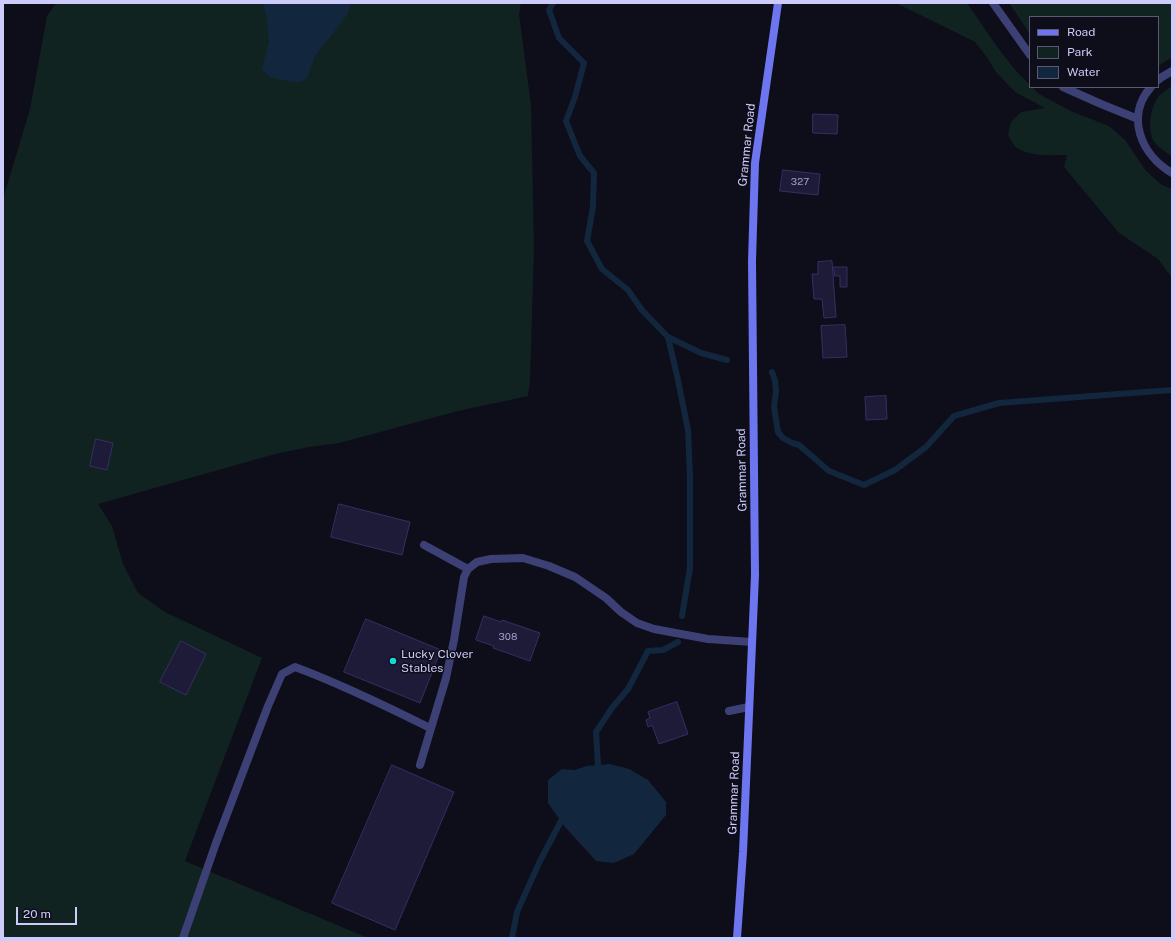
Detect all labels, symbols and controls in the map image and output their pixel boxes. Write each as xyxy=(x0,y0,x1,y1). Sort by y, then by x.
legend xyxy=(1029,16,1159,88)
text: Road xyxy=(1067,25,1095,39)
text: Park xyxy=(1067,45,1093,59)
text: Water xyxy=(1067,65,1100,79)
street label: Grammar Road xyxy=(735,103,759,187)
house number: 327 xyxy=(791,176,809,188)
street label: Grammar Road xyxy=(734,428,750,512)
house number: 308 xyxy=(499,631,517,643)
place label: Lucky Clover Stables xyxy=(401,647,473,675)
marker: Lucky Clover Stables xyxy=(388,656,398,666)
street label: Grammar Road xyxy=(725,751,743,835)
scale bar xyxy=(18,899,79,925)
text: 20 m xyxy=(23,907,51,921)

